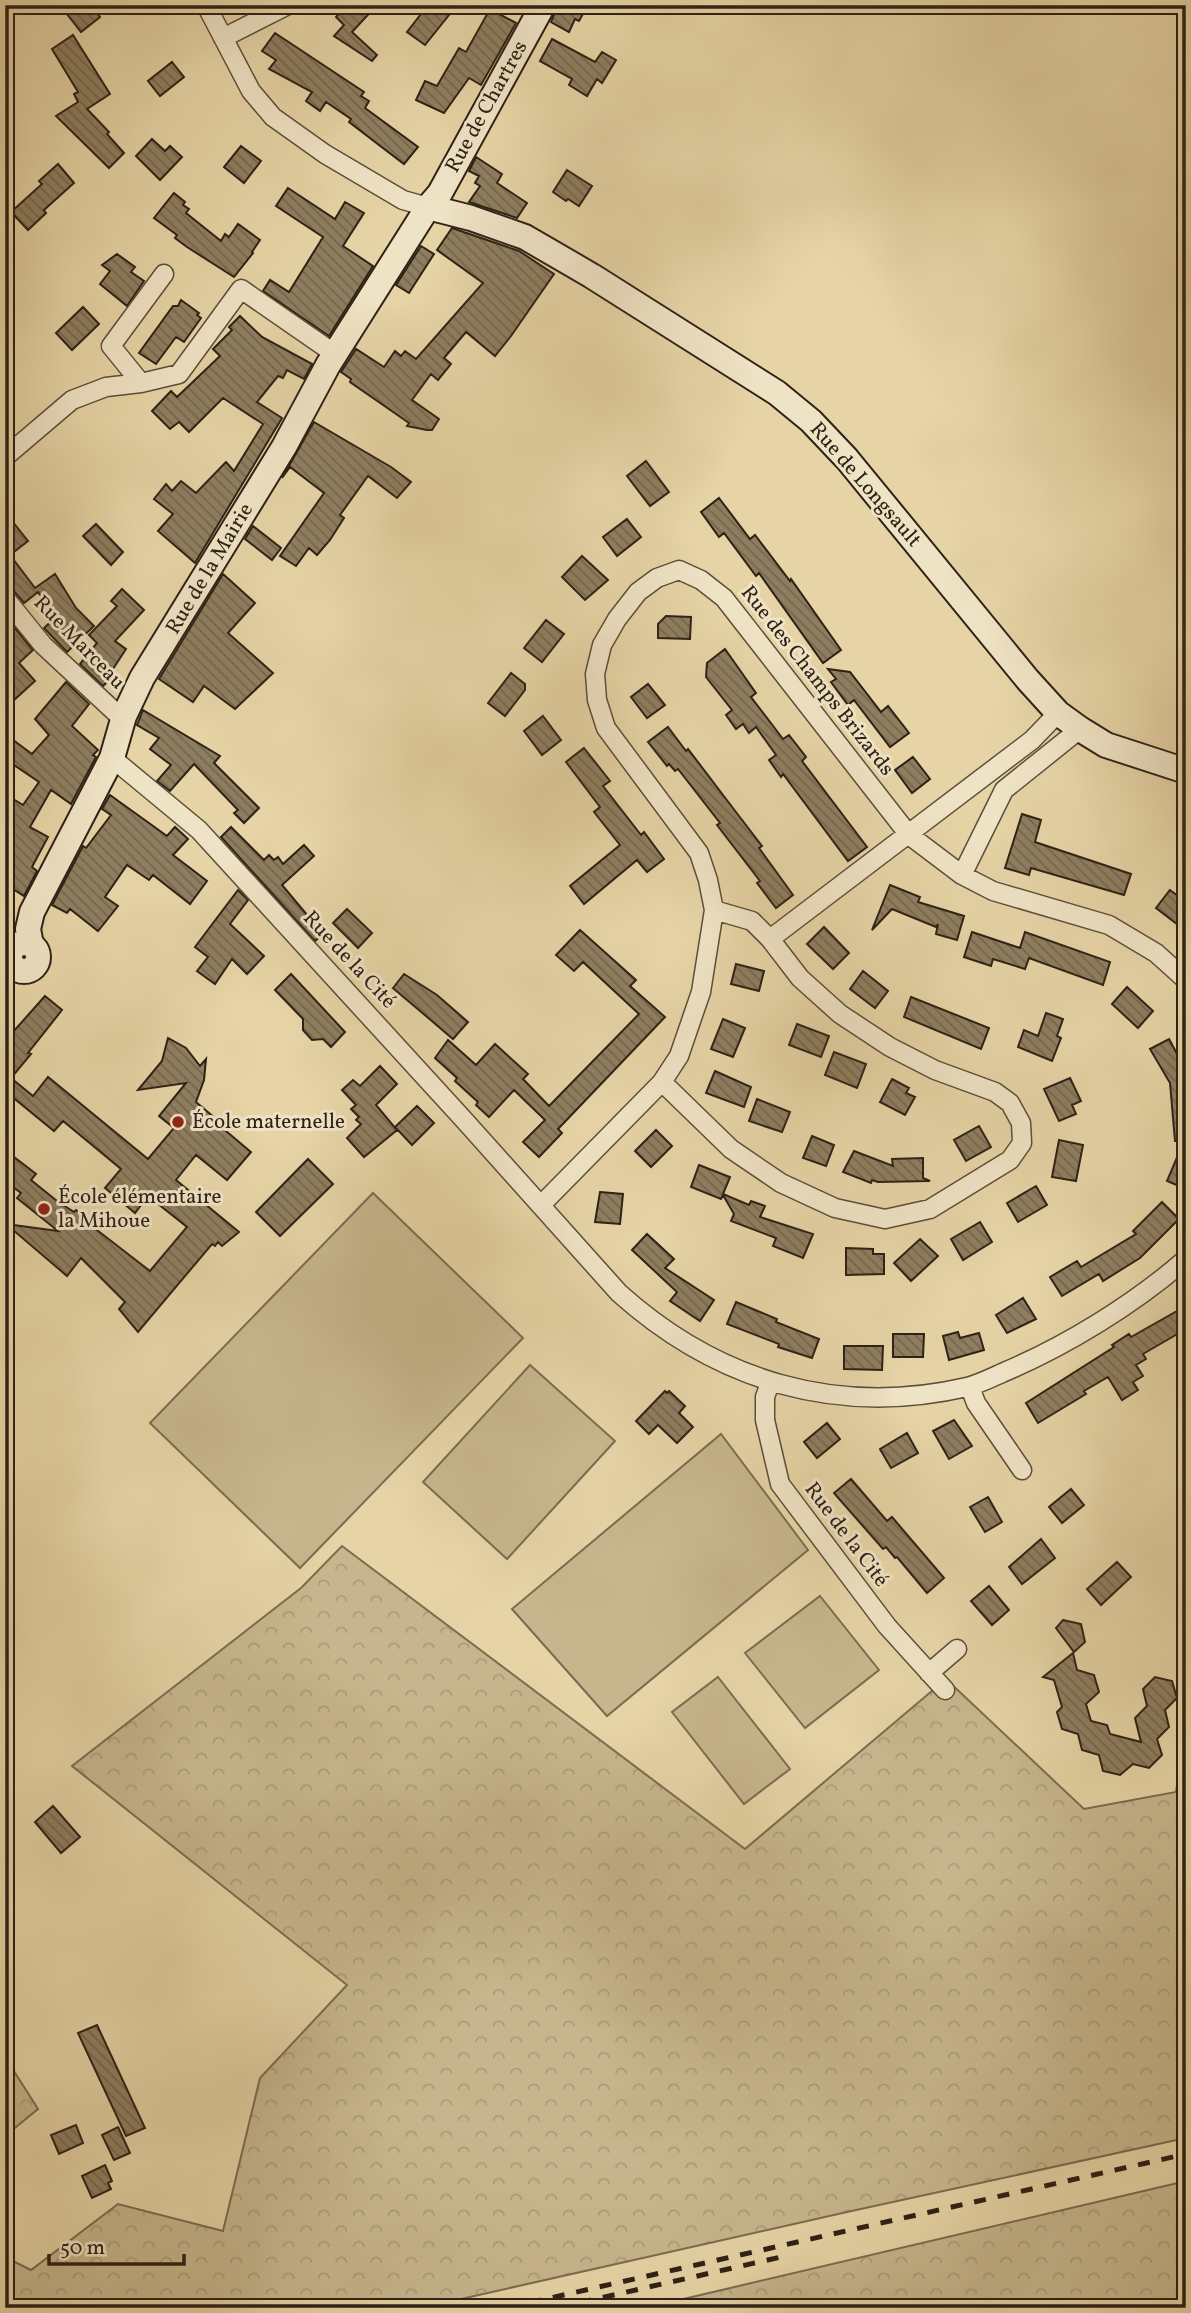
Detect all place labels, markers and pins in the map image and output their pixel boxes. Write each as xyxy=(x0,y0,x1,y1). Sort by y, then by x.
place label: École maternelle xyxy=(192,1108,345,1137)
marker: École maternelle xyxy=(170,1114,186,1130)
place label: École élémentaire la Mihoue xyxy=(58,1183,222,1236)
marker: École élémentaire la Mihoue xyxy=(36,1201,52,1217)

